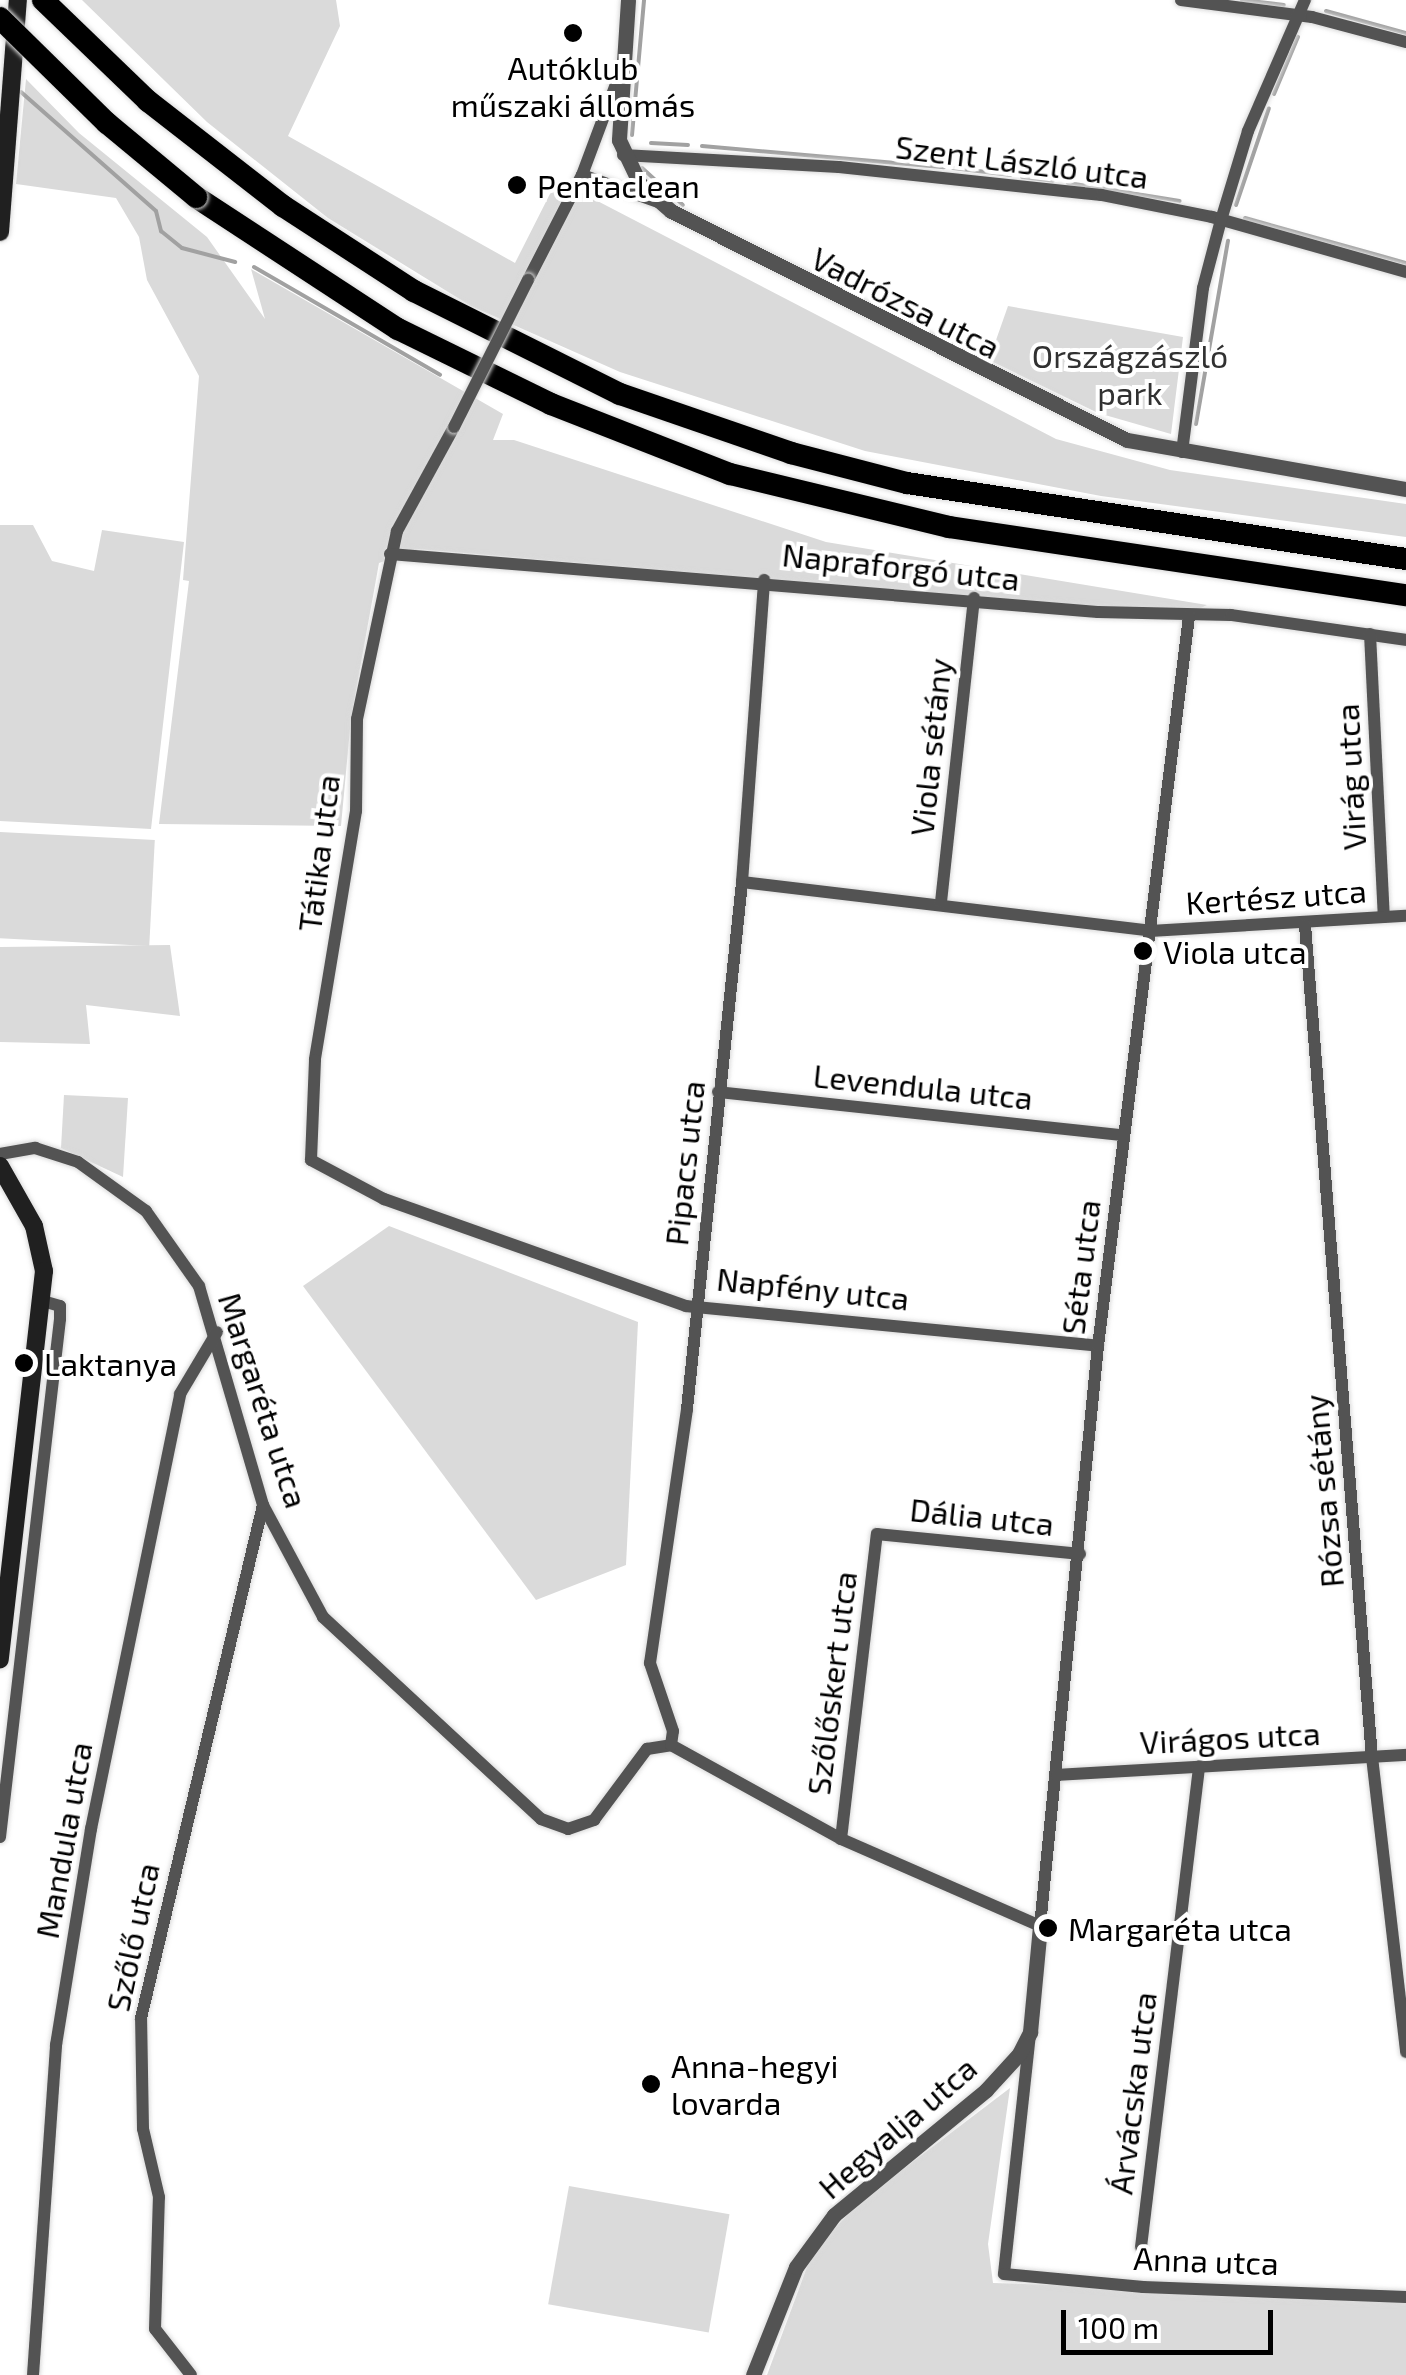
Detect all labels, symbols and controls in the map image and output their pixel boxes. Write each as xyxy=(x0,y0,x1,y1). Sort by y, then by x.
marker: Autóklub műszaki állomás xyxy=(562,22,584,44)
place label: Autóklub műszaki állomás xyxy=(451,49,695,124)
street label: Szent László utca xyxy=(893,126,1151,196)
place label: Pentaclean xyxy=(537,166,700,204)
marker: Pentaclean xyxy=(506,174,528,196)
street label: Vadrózsa utca xyxy=(806,238,1006,366)
park label: Országzászló park xyxy=(1032,337,1228,412)
street label: Napraforgó utca xyxy=(780,534,1022,598)
street label: Viola sétány xyxy=(902,656,958,838)
street label: Virág utca xyxy=(1327,703,1373,851)
street label: Tátika utca xyxy=(289,772,347,934)
street label: Kertész utca xyxy=(1184,871,1368,921)
place label: Viola utca xyxy=(1163,932,1306,970)
marker: Viola utca xyxy=(1132,940,1154,962)
street label: Levendula utca xyxy=(811,1055,1035,1117)
street label: Pipacs utca xyxy=(656,1079,712,1247)
street label: Séta utca xyxy=(1053,1197,1107,1337)
street label: Napfény utca xyxy=(714,1259,912,1317)
street label: Margaréta utca xyxy=(211,1288,317,1512)
place label: Laktanya xyxy=(44,1344,177,1382)
marker: Laktanya xyxy=(13,1352,35,1374)
street label: Rózsa sétány xyxy=(1295,1393,1351,1589)
street label: Dália utca xyxy=(908,1489,1056,1543)
street label: Szőlőskert utca xyxy=(798,1569,864,1797)
street label: Virágos utca xyxy=(1139,1713,1321,1761)
street label: Mandula utca xyxy=(27,1739,99,1941)
street label: Szőlő utca xyxy=(98,1859,166,2015)
place label: Margaréta utca xyxy=(1068,1909,1292,1947)
marker: Margaréta utca xyxy=(1037,1917,1059,1939)
street label: Árvácska utca xyxy=(1101,1990,1163,2196)
place label: Anna-hegyi lovarda xyxy=(671,2047,839,2122)
street label: Hegyalja utca xyxy=(810,2048,984,2206)
marker: Anna-hegyi lovarda xyxy=(640,2073,662,2095)
street label: Anna utca xyxy=(1133,2238,1279,2282)
scale bar xyxy=(1066,2290,1278,2352)
text: 100 m xyxy=(1078,2309,1159,2345)

